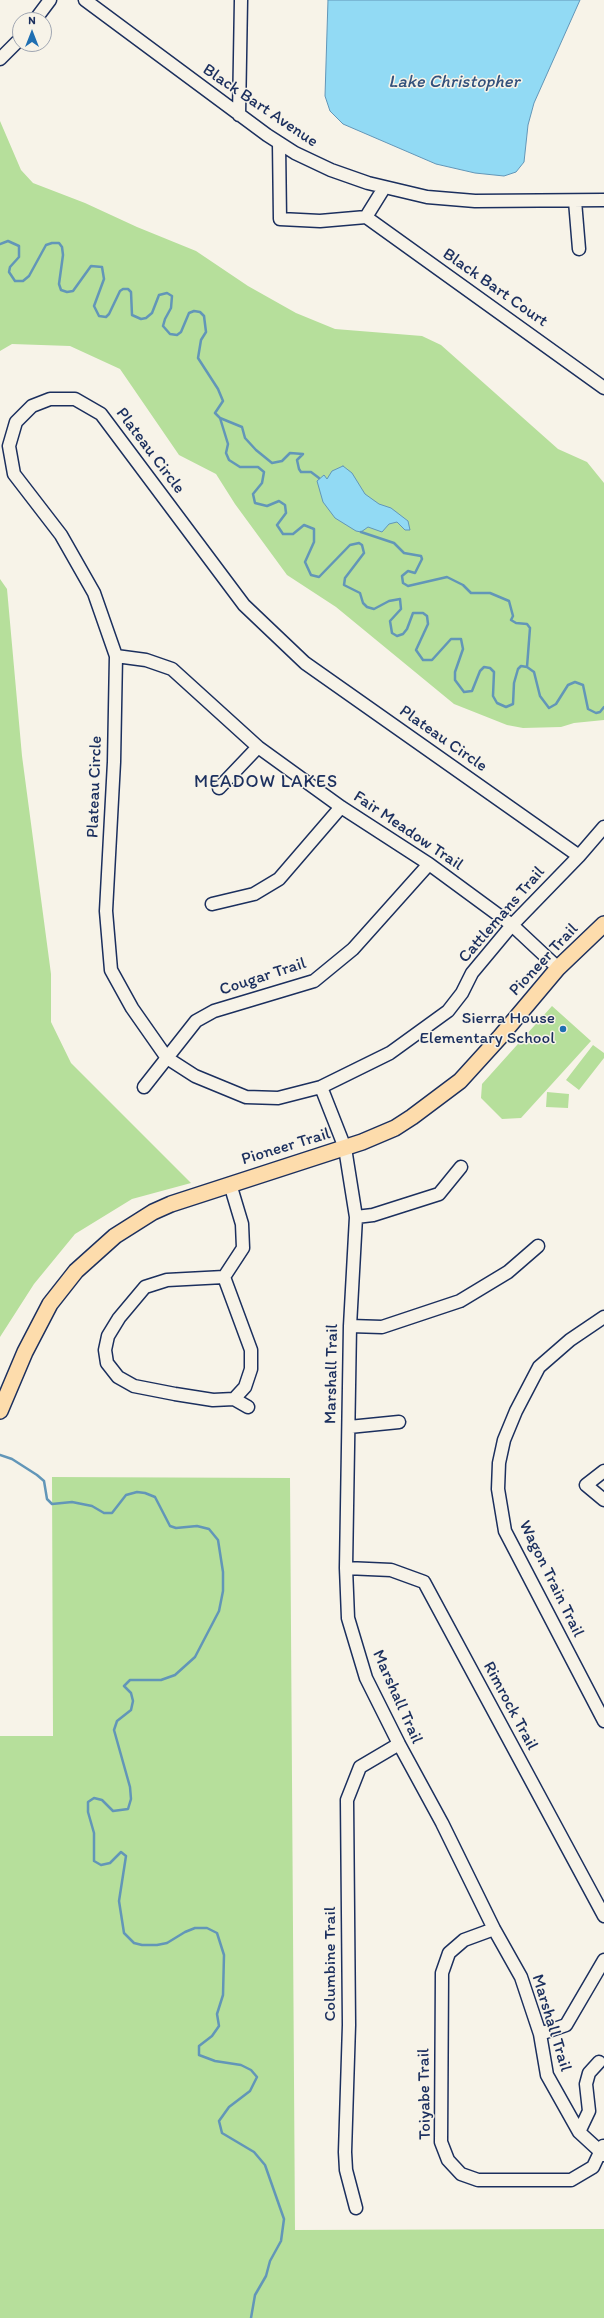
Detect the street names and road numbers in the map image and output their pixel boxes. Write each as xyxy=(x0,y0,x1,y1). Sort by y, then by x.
street label: Black Bart Avenue xyxy=(198,60,322,152)
street label: Black Bart Court xyxy=(438,244,552,332)
street label: Plateau Circle xyxy=(111,404,189,498)
street label: Plateau Circle xyxy=(395,701,491,777)
street label: Plateau Circle xyxy=(83,735,107,839)
street label: Fair Meadow Trail xyxy=(349,787,467,875)
street label: Cattlemans Trail xyxy=(454,862,550,968)
street label: Pioneer Trail xyxy=(505,919,583,1001)
street label: Cougar Trail xyxy=(217,953,309,1001)
street label: Pioneer Trail xyxy=(239,1124,333,1170)
street label: Marshall Trail xyxy=(321,1324,343,1424)
street label: Wagon Train Trail xyxy=(514,1517,588,1641)
street label: Marshall Trail xyxy=(367,1647,427,1747)
street label: Rimrock Trail xyxy=(478,1658,542,1754)
street label: Columbine Trail xyxy=(321,1906,341,2022)
street label: Marshall Trail xyxy=(527,1972,575,2074)
street label: Toiyabe Trail xyxy=(414,2048,436,2140)

